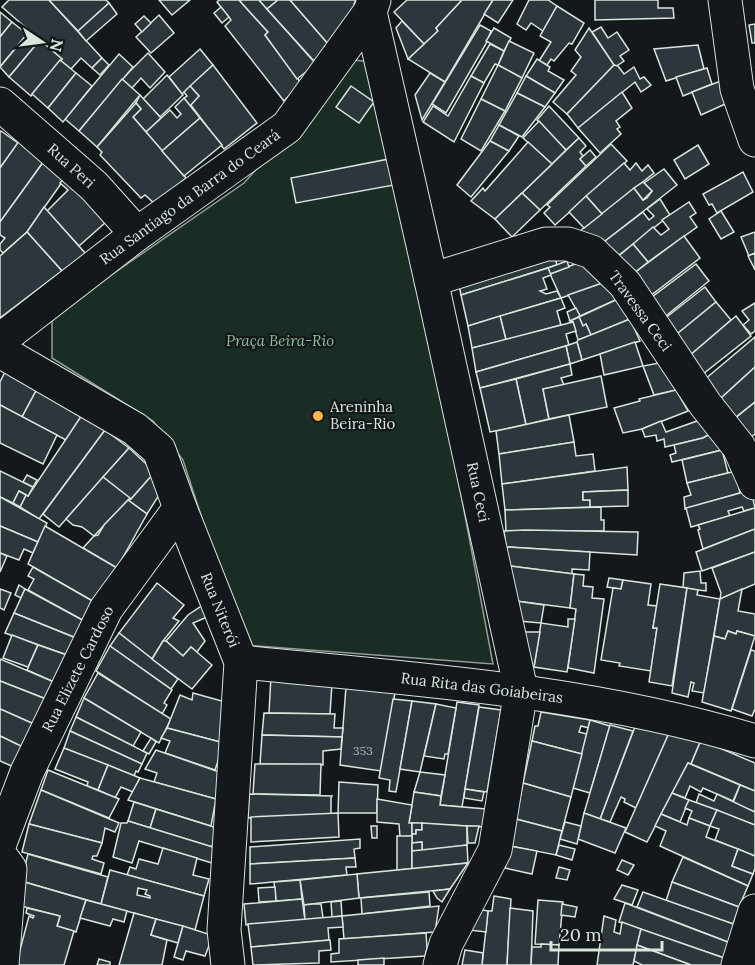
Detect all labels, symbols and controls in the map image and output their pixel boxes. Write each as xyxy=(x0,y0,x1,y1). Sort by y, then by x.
north arrow xyxy=(12,12,72,72)
text: N xyxy=(45,37,68,54)
street label: Rua Santiago da Barra do Ceará xyxy=(96,125,284,268)
street label: Rua Peri xyxy=(43,139,99,192)
street label: Travessa Ceci xyxy=(605,267,676,355)
park label: Praça Beira-Rio xyxy=(226,331,334,350)
place label: Areninha Beira-Rio xyxy=(329,397,396,433)
marker: Areninha Beira-Rio xyxy=(311,409,325,423)
street label: Rua Ceci xyxy=(463,460,494,524)
street label: Rua Niterói xyxy=(197,570,244,650)
street label: Rua Elizete Cardoso xyxy=(37,602,118,735)
street label: Rua Rita das Goiabeiras xyxy=(400,668,564,707)
house number: 353 xyxy=(353,743,373,758)
scale bar xyxy=(551,914,662,952)
text: 20 m xyxy=(560,923,602,946)

